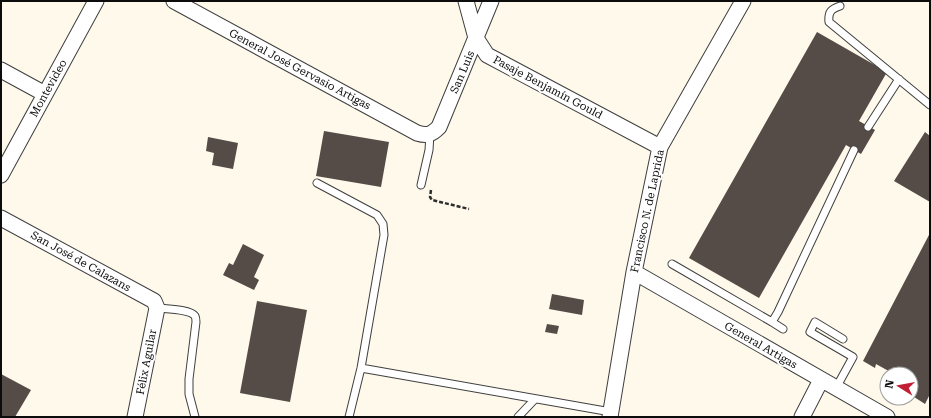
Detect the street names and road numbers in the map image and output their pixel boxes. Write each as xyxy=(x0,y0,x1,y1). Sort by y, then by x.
street label: General José Gervasio Artigas xyxy=(227,26,373,112)
street label: San Luis xyxy=(448,49,477,96)
street label: Pasaje Benjamín Gould xyxy=(491,53,605,122)
street label: Montevideo xyxy=(27,57,70,119)
street label: Francisco N. de Laprida xyxy=(628,148,667,274)
street label: San José de Calazans xyxy=(29,229,133,294)
street label: General Artigas xyxy=(722,319,799,372)
street label: Félix Aguilar xyxy=(134,328,159,396)

